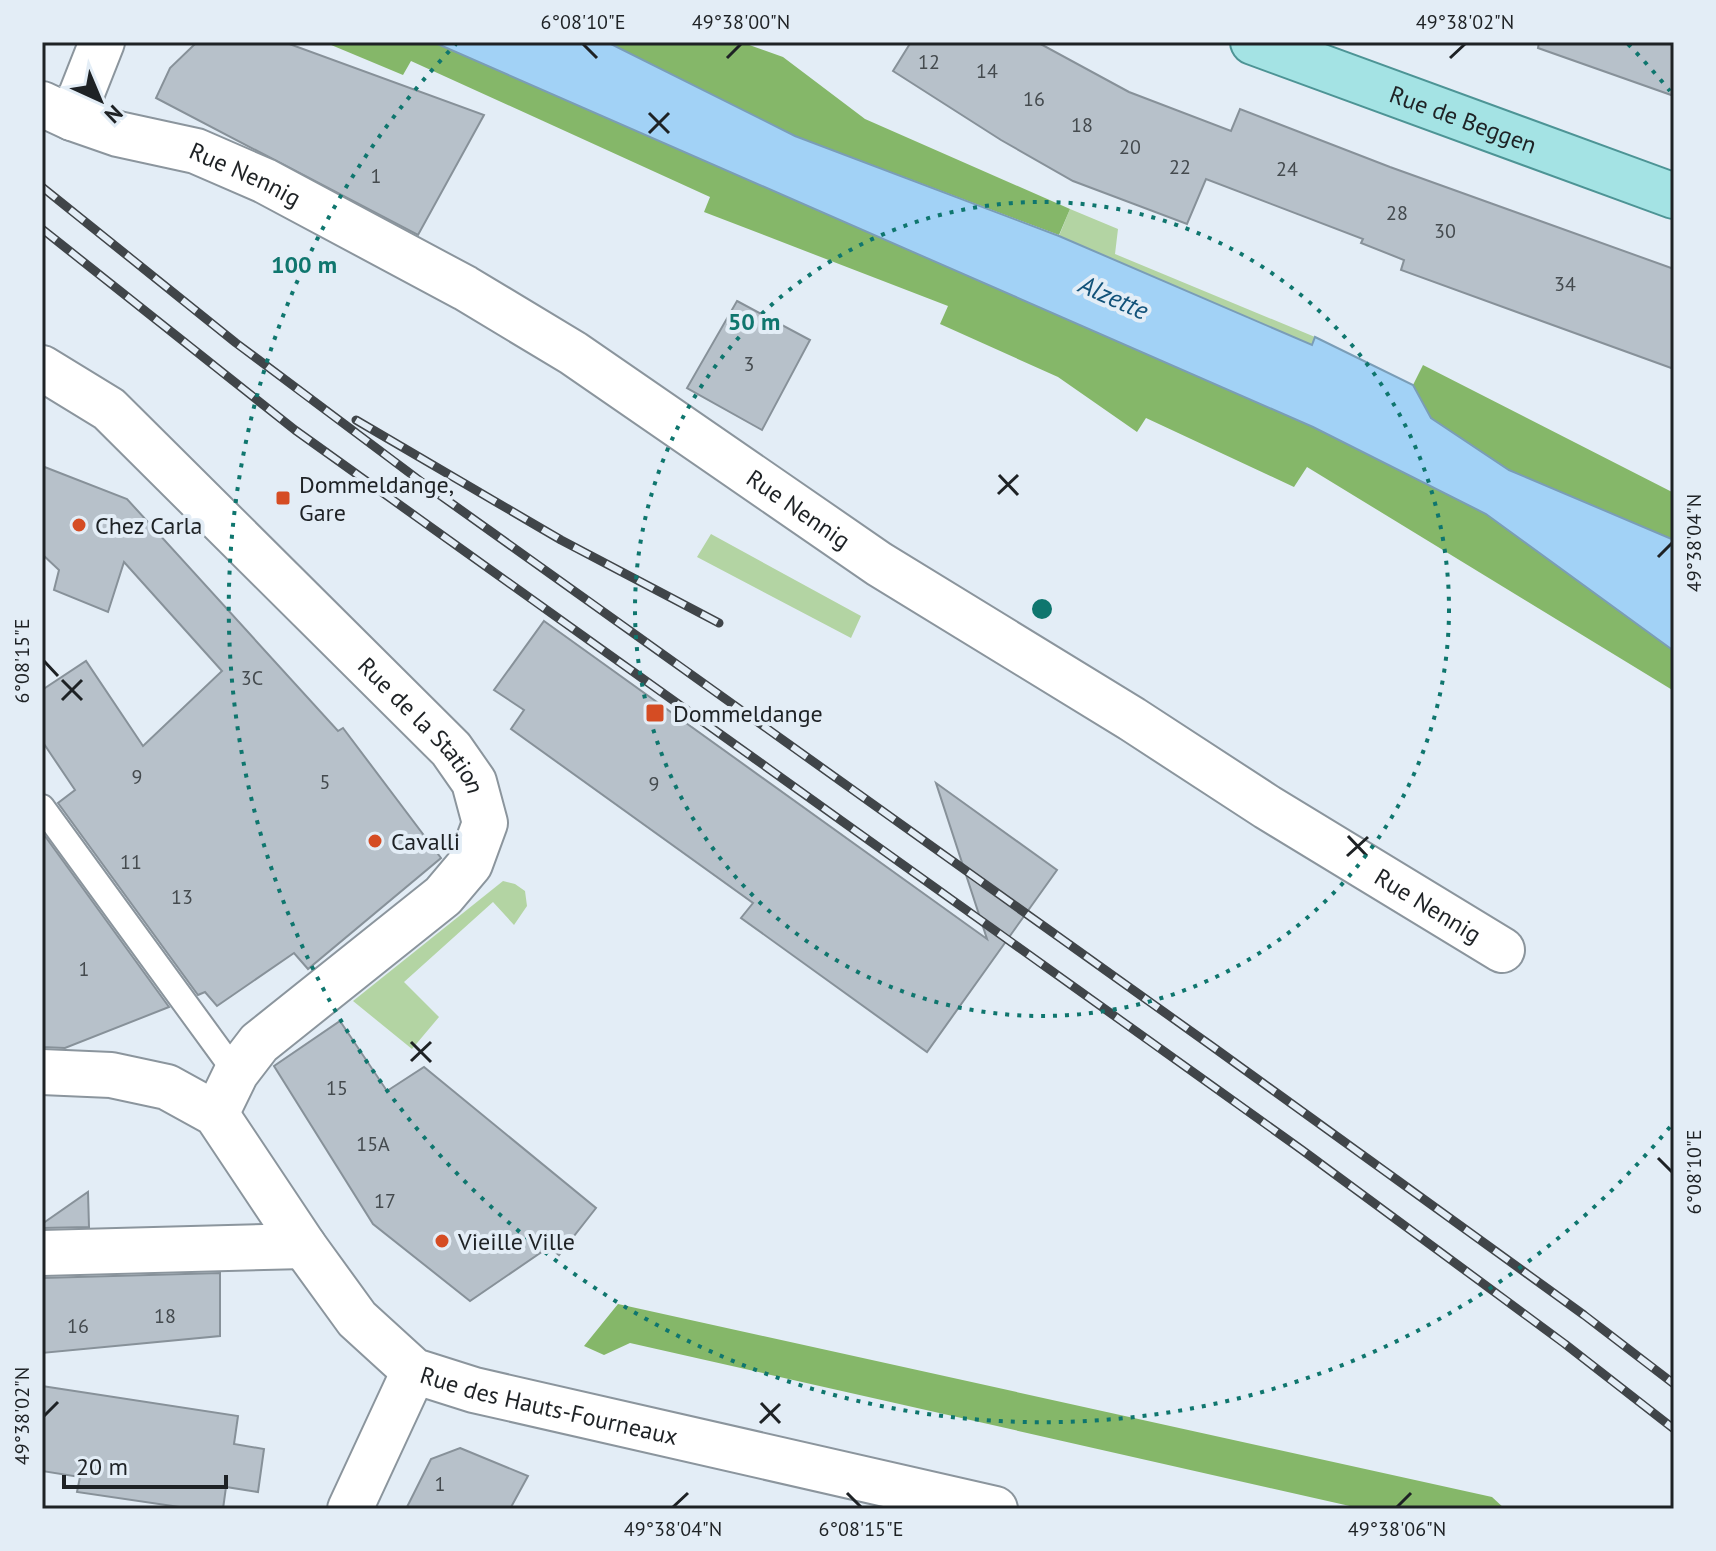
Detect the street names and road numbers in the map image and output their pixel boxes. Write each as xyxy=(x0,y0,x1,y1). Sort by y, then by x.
street label: Rue de Beggen xyxy=(1386,78,1541,160)
street label: Rue Nennig xyxy=(185,135,307,213)
street label: Rue Nennig xyxy=(741,462,857,555)
street label: Rue de la Station xyxy=(352,650,492,797)
street label: Rue Nennig xyxy=(1369,861,1487,949)
street label: Rue des Hauts-Fourneaux xyxy=(417,1359,681,1452)

